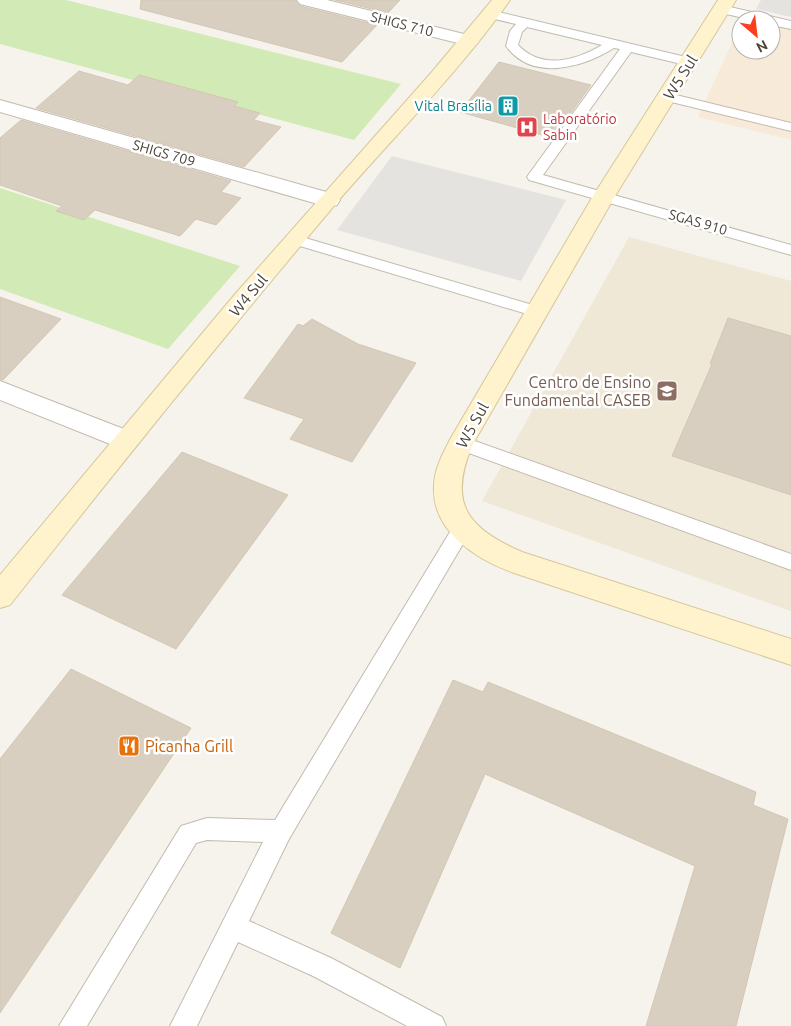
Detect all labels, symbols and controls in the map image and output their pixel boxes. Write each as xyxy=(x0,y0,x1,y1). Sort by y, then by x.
street label: SHIGS 710 xyxy=(369,8,435,40)
north arrow xyxy=(731,10,781,60)
text: N xyxy=(754,37,770,56)
street label: W5 Sul xyxy=(659,51,701,103)
building icon: Vital Brasília xyxy=(496,94,520,118)
place label: Vital Brasília xyxy=(415,98,492,114)
place label: Laboratório Sabin xyxy=(543,111,617,143)
hospital icon: Laboratório Sabin xyxy=(515,115,539,139)
street label: SHIGS 709 xyxy=(131,136,197,170)
street label: SGAS 910 xyxy=(667,206,729,238)
street label: W4 Sul xyxy=(225,270,271,320)
place label: Centro de Ensino Fundamental CASEB xyxy=(505,373,651,409)
school or university icon: Centro de Ensino Fundamental CASEB xyxy=(655,379,679,403)
street label: W5 Sul xyxy=(452,399,492,451)
restaurant icon: Picanha Grill xyxy=(117,734,141,758)
place label: Picanha Grill xyxy=(145,737,233,755)

